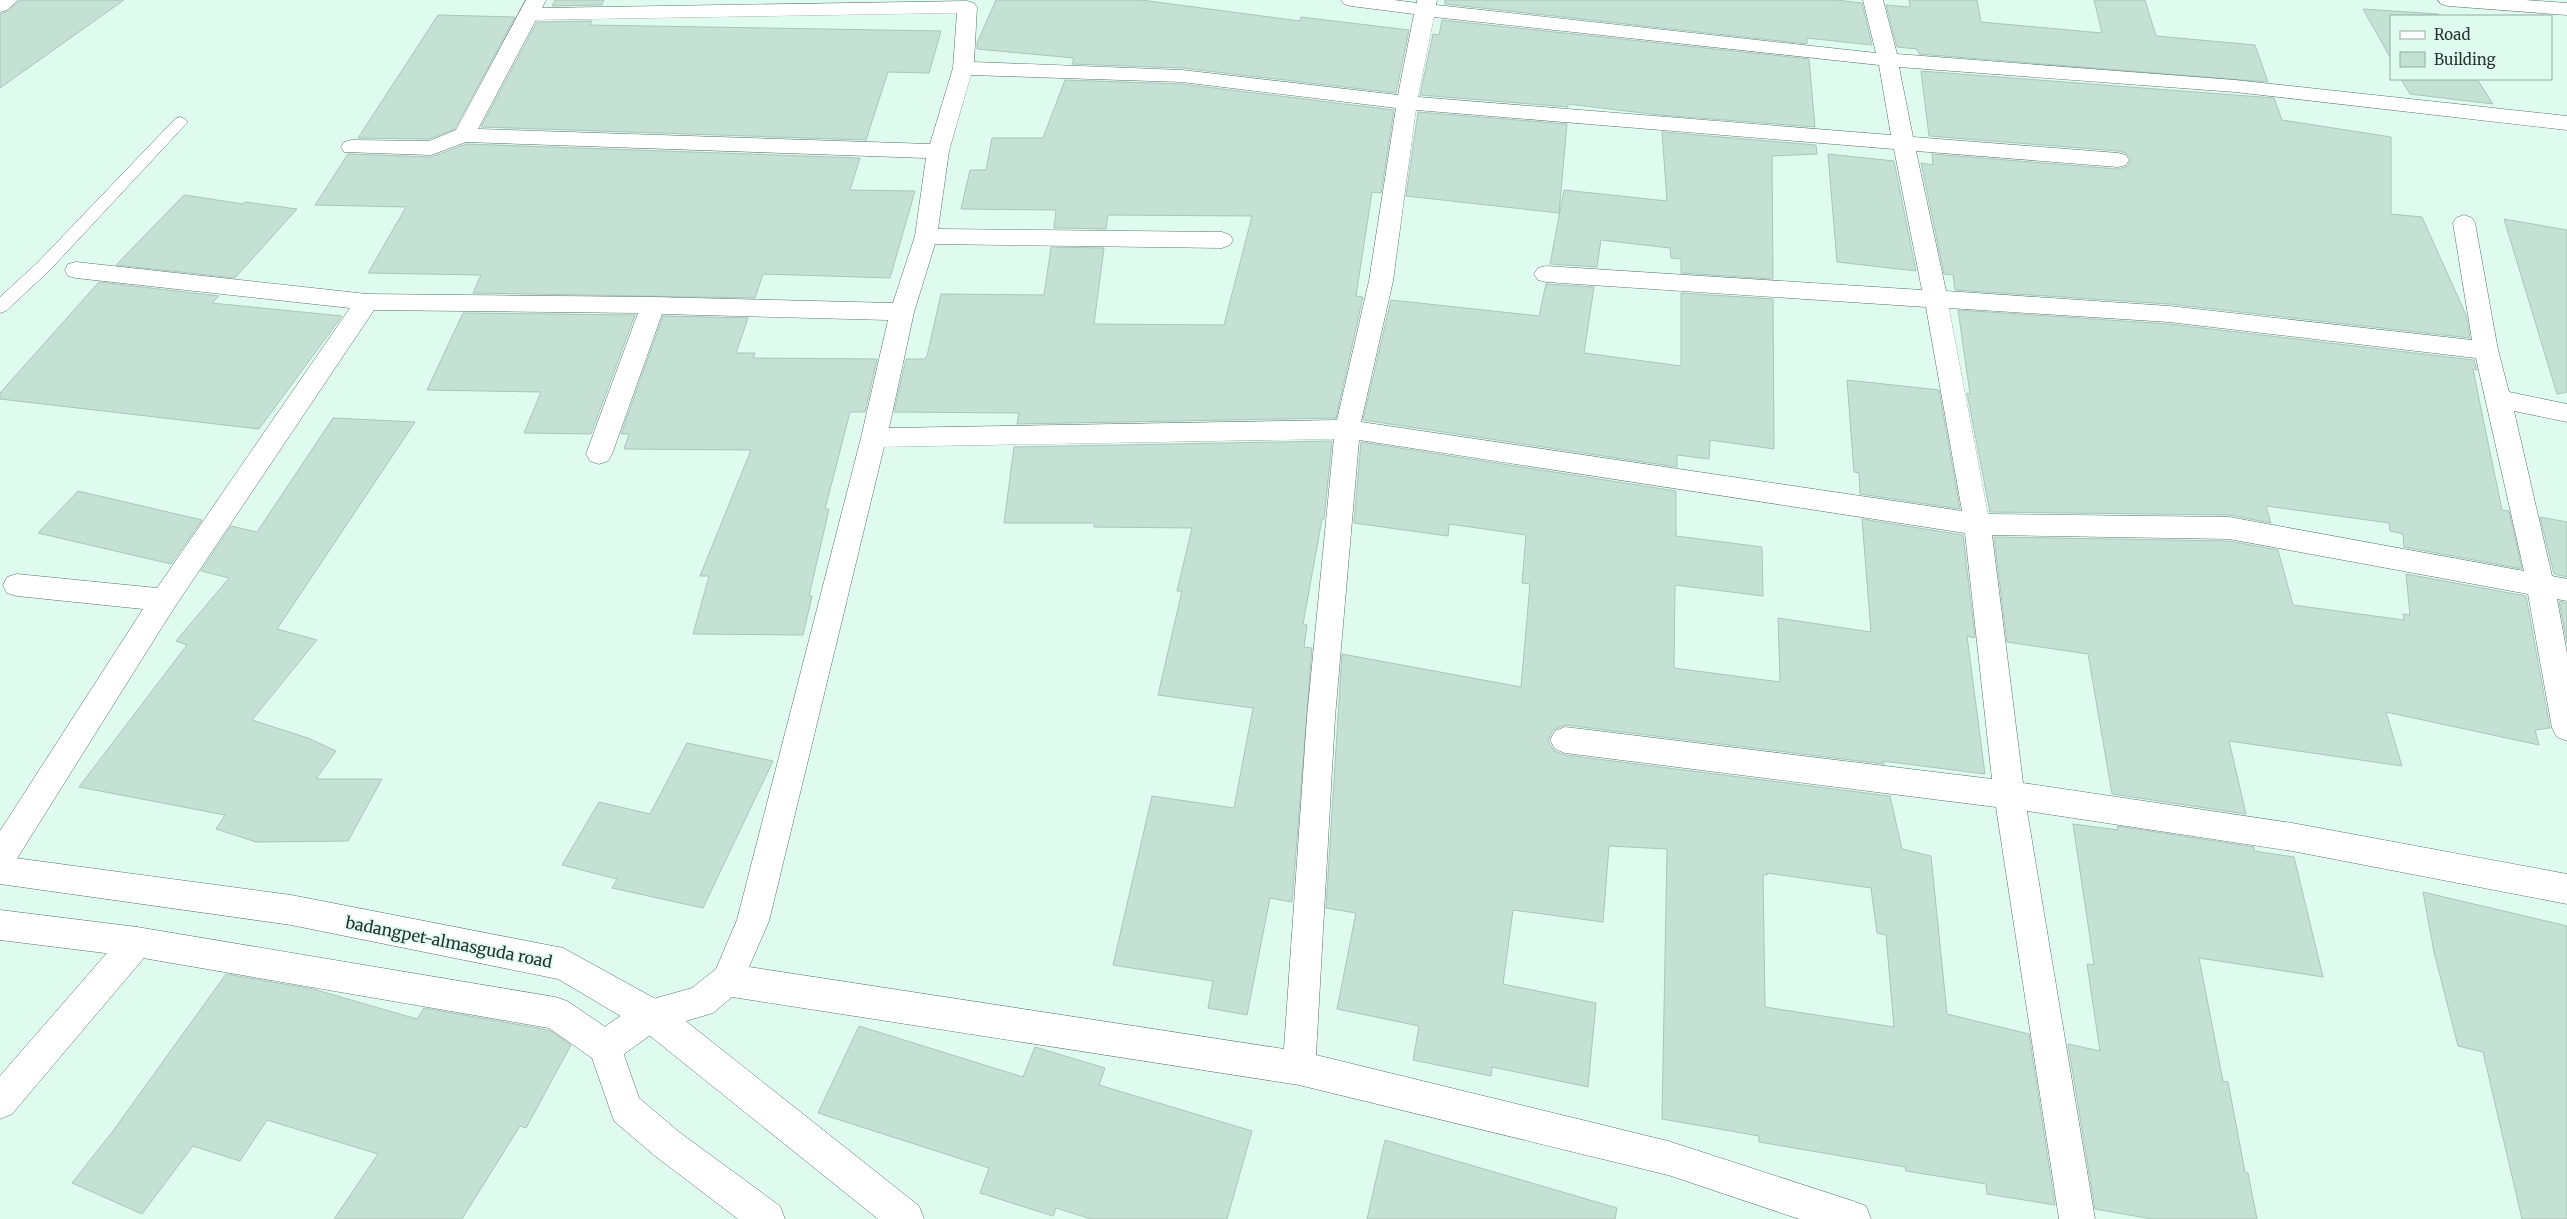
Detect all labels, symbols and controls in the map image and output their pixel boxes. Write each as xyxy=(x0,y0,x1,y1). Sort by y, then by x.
legend xyxy=(2390,15,2552,80)
text: Road xyxy=(2434,25,2470,44)
text: Building xyxy=(2434,50,2496,69)
street label: badangpet-almasguda road xyxy=(343,912,554,972)

